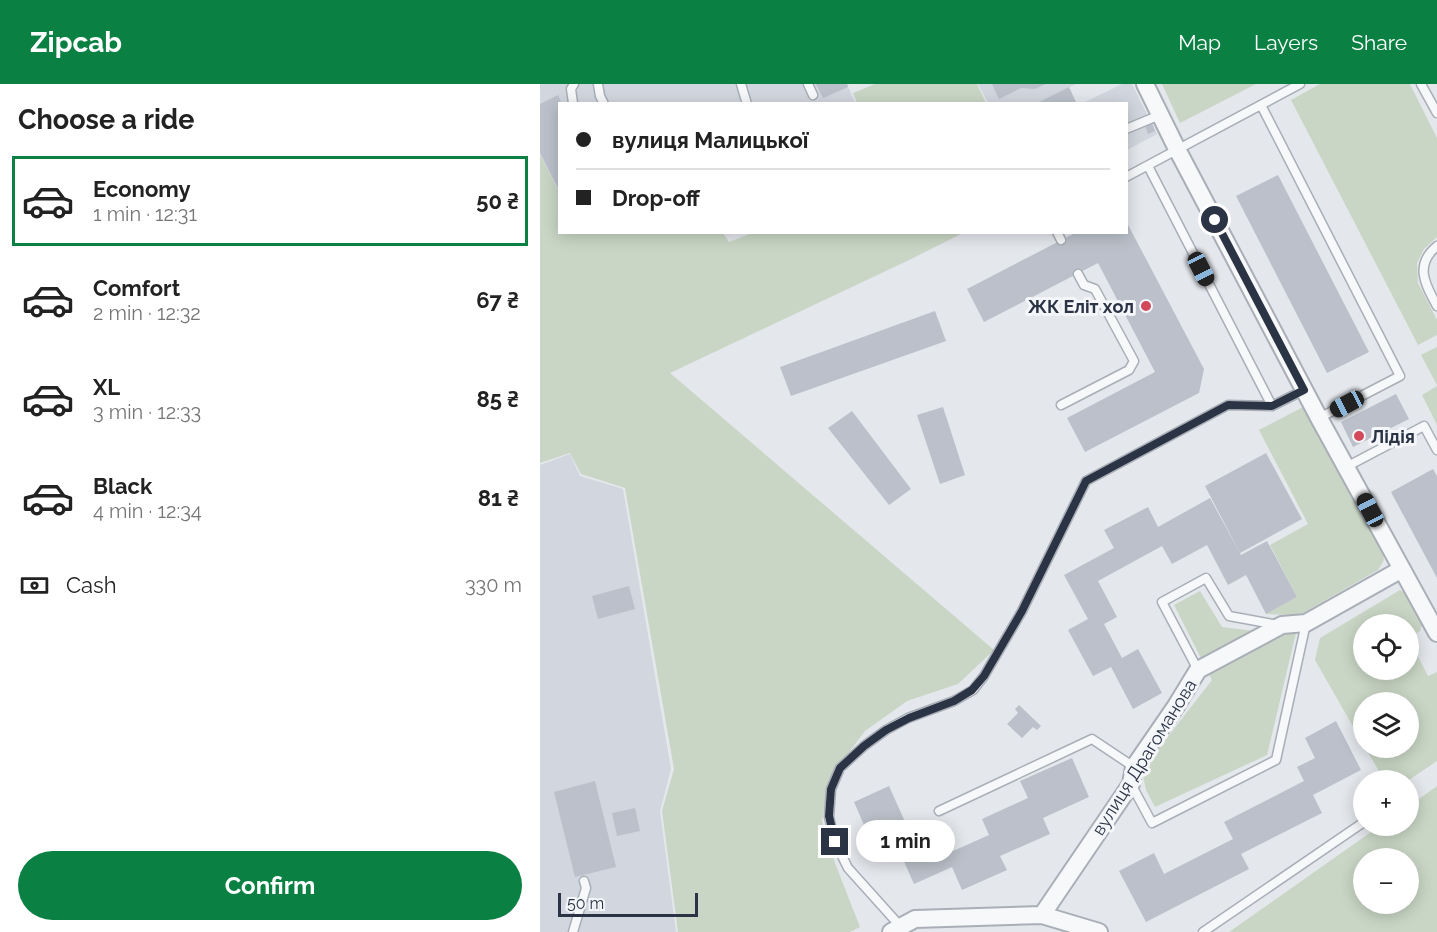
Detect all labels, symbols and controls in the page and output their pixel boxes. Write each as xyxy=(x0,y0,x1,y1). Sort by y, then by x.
text: Zipcab xyxy=(30,26,122,59)
text: Map xyxy=(1178,30,1221,55)
text: Layers xyxy=(1254,30,1318,55)
text: Share xyxy=(1351,30,1407,55)
text: Choose a ride xyxy=(18,104,194,135)
text: вулиця Малицької xyxy=(612,127,808,153)
icon: car xyxy=(21,174,75,228)
text: Economy xyxy=(93,176,191,202)
text: Drop-off xyxy=(612,185,700,211)
text: 50 ₴ xyxy=(476,188,519,214)
text: 1 min · 12:31 xyxy=(93,202,197,226)
route start xyxy=(1201,206,1228,233)
car xyxy=(1185,249,1217,289)
icon: car xyxy=(21,273,75,327)
text: Comfort xyxy=(93,275,180,301)
text: 67 ₴ xyxy=(476,287,519,313)
place label: ЖК Еліт хол xyxy=(1028,296,1134,317)
marker: ЖК Еліт хол xyxy=(1139,299,1153,313)
text: 2 min · 12:32 xyxy=(93,301,201,325)
icon: car xyxy=(21,372,75,426)
text: XL xyxy=(93,374,120,400)
text: 85 ₴ xyxy=(476,386,519,412)
car xyxy=(1327,388,1367,420)
text: 3 min · 12:33 xyxy=(93,400,201,424)
place label: Лідія xyxy=(1371,426,1415,447)
marker: Лідія xyxy=(1352,429,1366,443)
icon: car xyxy=(21,471,75,525)
text: Black xyxy=(93,473,152,499)
text: 81 ₴ xyxy=(478,485,519,511)
car xyxy=(1354,490,1386,530)
text: 4 min · 12:34 xyxy=(93,499,202,523)
icon: cash xyxy=(18,569,51,602)
text: Cash xyxy=(66,572,117,598)
text: 330 m xyxy=(465,573,522,597)
map controls xyxy=(1353,614,1419,914)
button: locate xyxy=(1353,614,1419,680)
street label: вулиця Драгоманова xyxy=(1087,675,1201,839)
button: layers xyxy=(1353,692,1419,758)
button: + xyxy=(1353,770,1419,836)
callout: 1 min xyxy=(856,821,955,863)
route end xyxy=(821,828,848,855)
text: 1 min xyxy=(880,829,931,853)
button: − xyxy=(1353,848,1419,914)
button: Confirm xyxy=(18,851,522,920)
scale bar xyxy=(558,890,698,918)
text: 50 m xyxy=(567,894,604,913)

